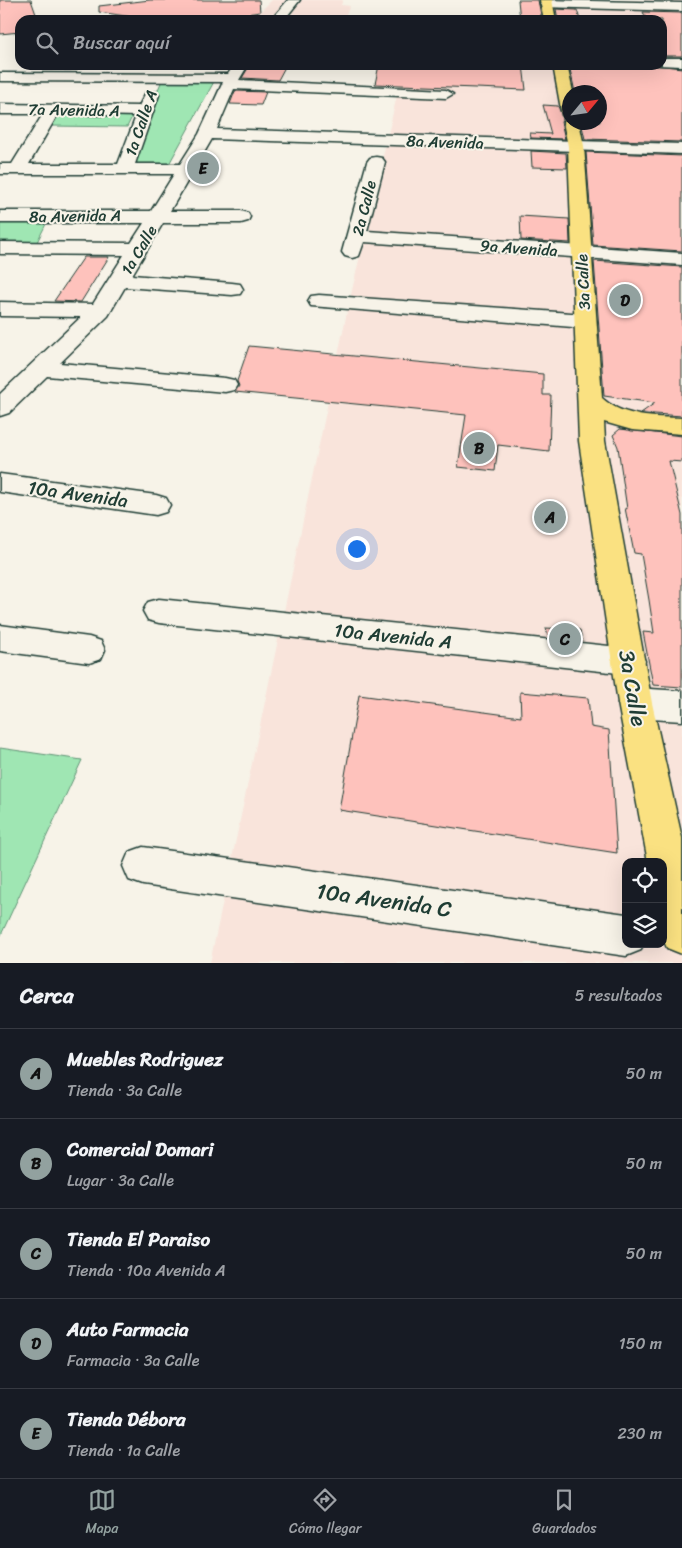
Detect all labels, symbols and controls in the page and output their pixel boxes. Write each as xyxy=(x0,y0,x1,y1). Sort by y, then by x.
search box xyxy=(15,15,667,70)
text: Buscar aquí xyxy=(73,26,170,59)
icon: search xyxy=(33,29,61,57)
north arrow xyxy=(562,85,607,130)
street label: 1a Calle A xyxy=(116,86,166,160)
street label: 7a Avenida A xyxy=(28,95,120,125)
street label: 8a Avenida xyxy=(406,126,484,158)
pin: E xyxy=(187,149,219,187)
street label: 2a Calle xyxy=(343,177,385,239)
street label: 8a Avenida A xyxy=(29,201,121,231)
street label: 1a Calle xyxy=(113,219,165,281)
street label: 9a Avenida xyxy=(479,231,559,265)
street label: 3a Calle xyxy=(567,253,599,311)
pin: D xyxy=(609,281,641,319)
pin: B xyxy=(463,429,495,467)
street label: 10a Avenida xyxy=(26,471,131,517)
pin: A xyxy=(534,498,566,536)
your location xyxy=(344,536,370,562)
street label: 10a Avenida A xyxy=(333,613,453,659)
pin: C xyxy=(549,620,581,658)
street label: 3a Calle xyxy=(607,647,659,730)
map controls xyxy=(622,858,667,948)
button: locate xyxy=(622,858,667,903)
street label: 10a Avenida C xyxy=(314,871,454,929)
button: layers xyxy=(622,903,667,948)
text: Cerca xyxy=(20,977,74,1015)
text: 5 resultados xyxy=(575,981,662,1010)
text: Muebles Rodriguez xyxy=(67,1043,223,1076)
text: A xyxy=(31,1059,41,1088)
text: 50 m xyxy=(626,1059,662,1088)
text: Tienda · 3a Calle xyxy=(67,1076,182,1105)
text: Comercial Domari xyxy=(67,1133,213,1166)
text: B xyxy=(31,1149,41,1178)
text: 50 m xyxy=(626,1149,662,1178)
text: Lugar · 3a Calle xyxy=(67,1166,174,1195)
text: Tienda El Paraiso xyxy=(67,1223,210,1256)
text: C xyxy=(31,1239,41,1268)
text: 50 m xyxy=(626,1239,662,1268)
text: Tienda · 10a Avenida A xyxy=(67,1256,226,1285)
text: Auto Farmacia xyxy=(67,1313,189,1346)
text: D xyxy=(31,1329,41,1358)
text: 150 m xyxy=(619,1329,662,1358)
text: Farmacia · 3a Calle xyxy=(67,1346,200,1375)
text: Tienda Débora xyxy=(67,1403,186,1436)
text: E xyxy=(32,1419,40,1448)
text: 230 m xyxy=(617,1419,662,1448)
text: Tienda · 1a Calle xyxy=(67,1436,180,1465)
tab: Mapa xyxy=(85,1486,118,1541)
tab: Cómo llegar xyxy=(289,1486,361,1541)
tab: Guardados xyxy=(532,1486,597,1541)

